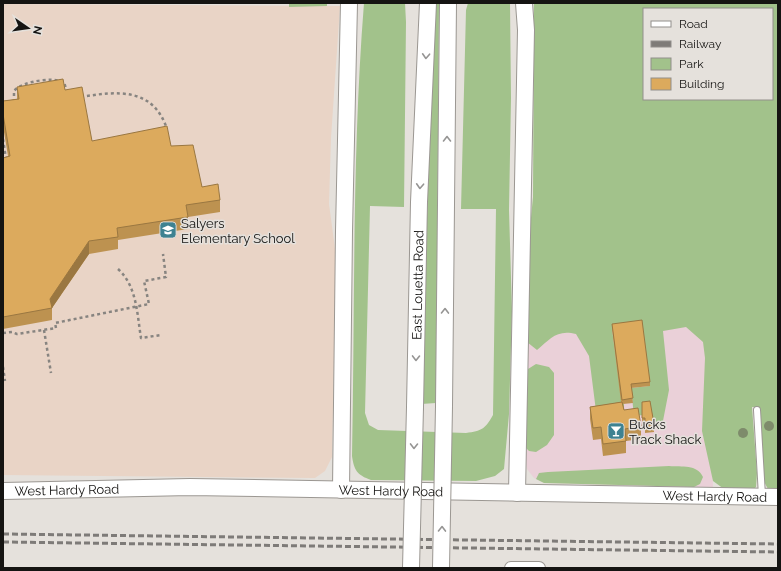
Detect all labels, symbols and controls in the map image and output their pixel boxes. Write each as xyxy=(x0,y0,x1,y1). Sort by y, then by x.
north arrow xyxy=(8,8,48,48)
legend xyxy=(643,8,773,100)
text: Road xyxy=(679,17,708,31)
text: N xyxy=(30,25,45,36)
text: Railway xyxy=(679,37,722,51)
one-way arrow xyxy=(422,53,430,59)
text: Park xyxy=(679,57,704,71)
text: Building xyxy=(679,77,725,91)
one-way arrow xyxy=(443,136,451,142)
one-way arrow xyxy=(415,183,424,189)
place label: Salyers Elementary School xyxy=(181,216,295,246)
school or university icon: Salyers Elementary School xyxy=(158,220,178,240)
street label: East Louetta Road xyxy=(409,230,426,340)
one-way arrow xyxy=(441,308,449,314)
one-way arrow xyxy=(412,355,420,361)
place label: Bucks Track Shack xyxy=(629,417,701,447)
bar icon: Bucks Track Shack xyxy=(606,421,626,441)
one-way arrow xyxy=(410,443,418,449)
street label: West Hardy Road xyxy=(14,482,119,499)
street label: West Hardy Road xyxy=(338,483,443,499)
street label: West Hardy Road xyxy=(662,488,767,505)
one-way arrow xyxy=(438,526,446,532)

